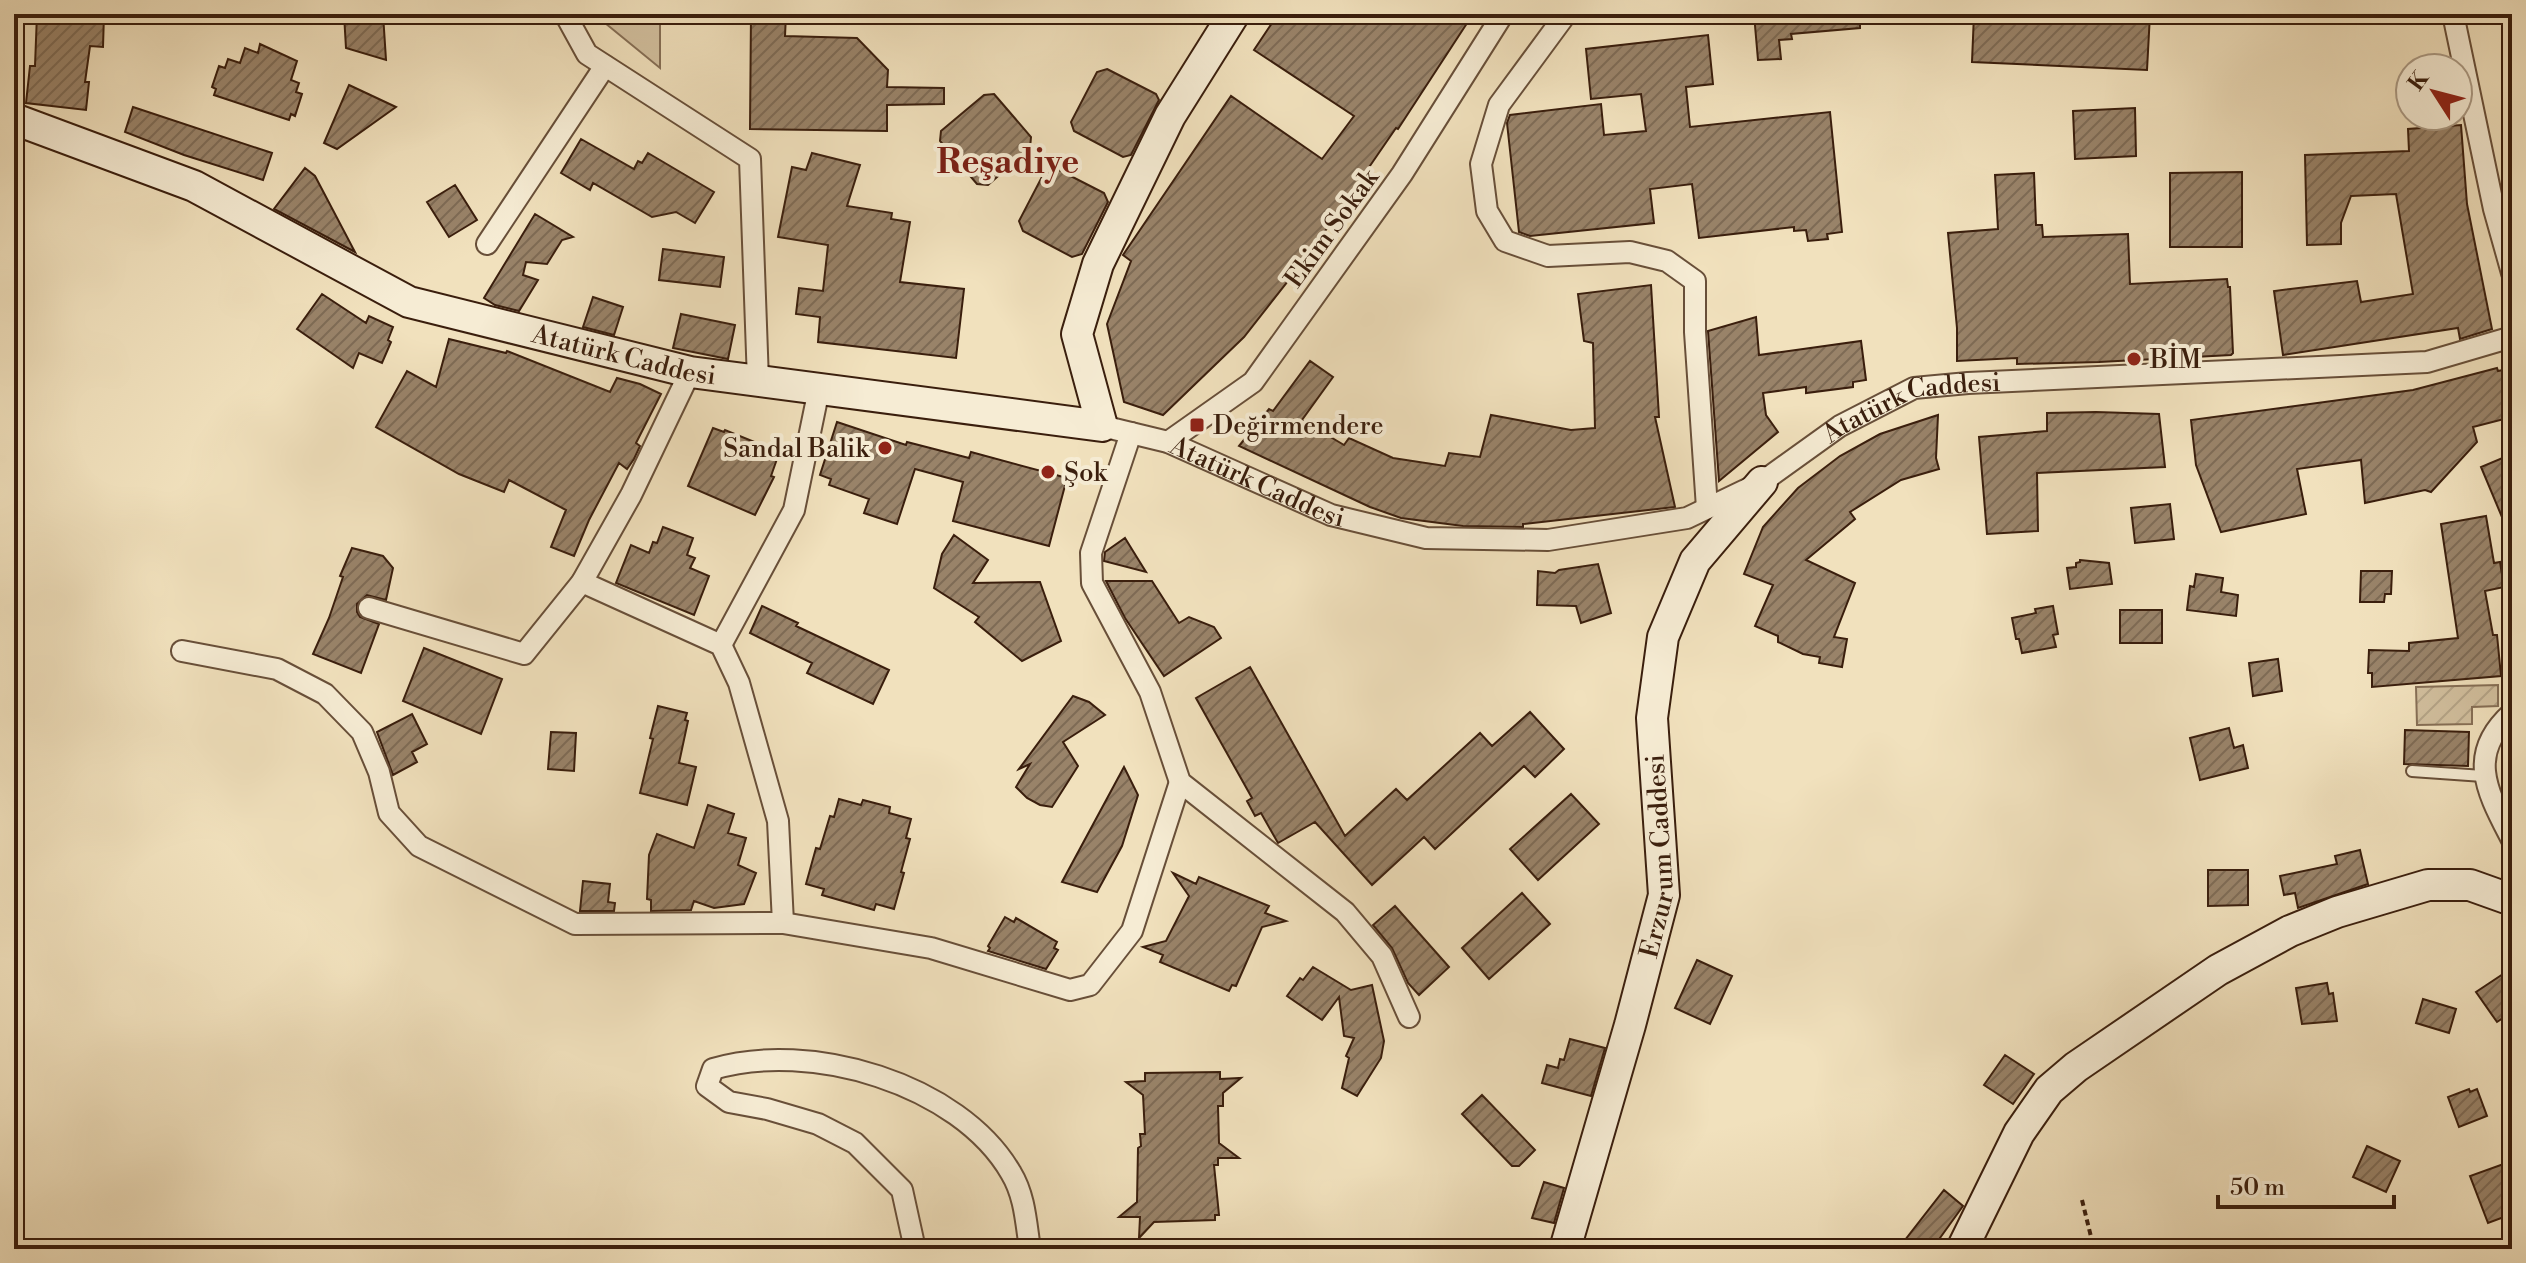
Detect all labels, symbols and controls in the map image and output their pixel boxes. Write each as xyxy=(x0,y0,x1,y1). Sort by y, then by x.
north arrow xyxy=(2394,52,2474,132)
text: K xyxy=(2403,65,2436,96)
district label: Reşadiye xyxy=(937,142,1079,184)
street label: Ekim Sokak xyxy=(1278,162,1386,294)
street label: Atatürk Caddesi xyxy=(528,318,718,392)
place label: BİM xyxy=(2149,343,2201,376)
marker: BİM xyxy=(2125,350,2143,368)
street label: Atatürk Caddesi xyxy=(1816,367,2001,451)
place label: Değirmendere xyxy=(1213,410,1384,442)
marker: Değirmendere xyxy=(1188,416,1206,434)
street label: Atatürk Caddesi xyxy=(1164,430,1348,535)
place label: Sandal Balik xyxy=(723,433,870,465)
marker: Sandal Balik xyxy=(876,439,894,457)
place label: Şok xyxy=(1064,457,1109,489)
marker: Şok xyxy=(1039,463,1057,481)
street label: Erzurum Caddesi xyxy=(1633,753,1682,961)
scale bar xyxy=(2218,1159,2394,1209)
text: 50 m xyxy=(2230,1173,2285,1203)

